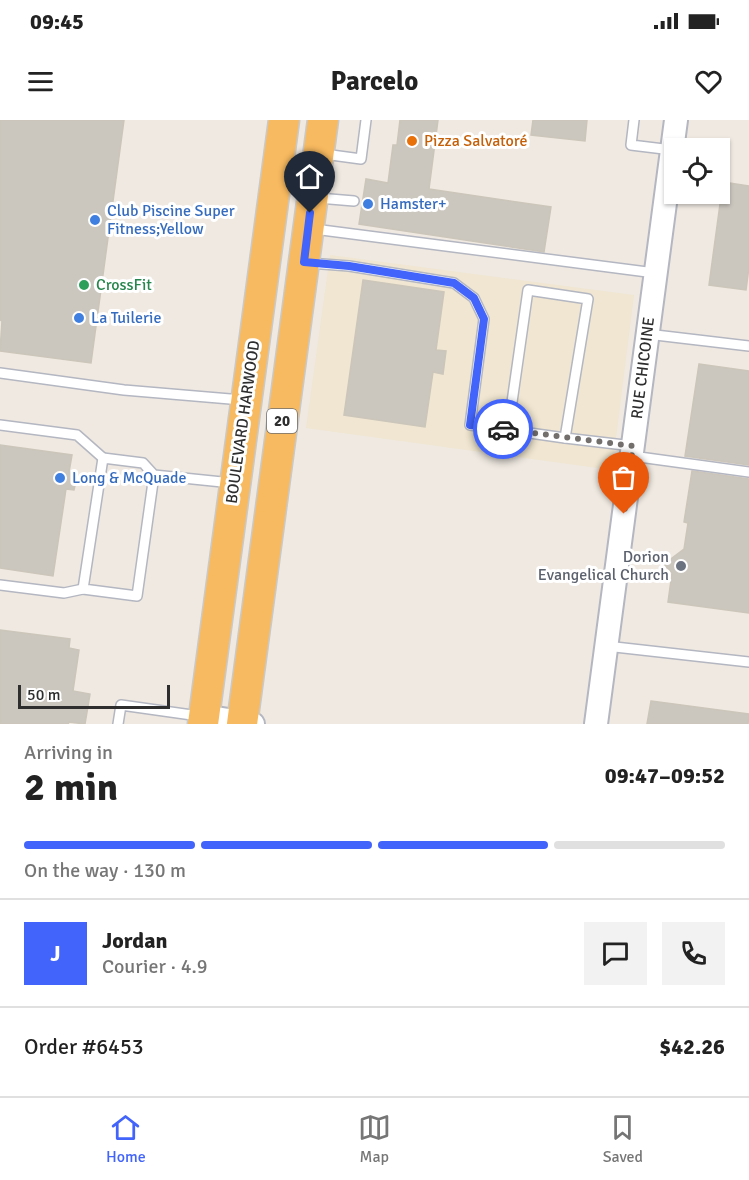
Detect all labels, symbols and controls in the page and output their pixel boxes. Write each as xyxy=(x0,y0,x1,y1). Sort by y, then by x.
text: 09:45 xyxy=(30,8,84,35)
icon: menu xyxy=(24,65,57,98)
text: Parcelo xyxy=(331,65,418,98)
icon: heart xyxy=(692,65,725,98)
place label: Pizza Salvatoré xyxy=(424,131,527,151)
marker: Pizza Salvatoré xyxy=(405,134,419,148)
map controls xyxy=(664,138,730,204)
button: locate xyxy=(664,138,730,204)
pin xyxy=(284,151,335,213)
icon: home xyxy=(293,160,326,193)
place label: Hamster+ xyxy=(380,194,447,214)
marker: Hamster+ xyxy=(361,197,375,211)
place label: Club Piscine Super Fitness;Yellow xyxy=(107,201,235,239)
marker: Club Piscine Super Fitness;Yellow xyxy=(88,213,102,227)
place label: CrossFit xyxy=(96,275,152,295)
marker: CrossFit xyxy=(77,278,91,292)
place label: La Tuilerie xyxy=(91,308,161,328)
marker: La Tuilerie xyxy=(72,311,86,325)
street label: RUE CHICOINE xyxy=(627,316,659,420)
street label: BOULEVARD HARWOOD xyxy=(222,339,264,505)
courier xyxy=(473,399,533,459)
road number: 20 xyxy=(267,409,297,433)
icon: car xyxy=(487,413,520,446)
pin xyxy=(598,452,649,514)
icon: bag xyxy=(607,461,640,494)
place label: Long & McQuade xyxy=(72,468,187,488)
marker: Long & McQuade xyxy=(53,471,67,485)
place label: Dorion Evangelical Church xyxy=(538,547,669,585)
marker: Dorion Evangelical Church xyxy=(674,559,688,573)
scale bar xyxy=(18,682,170,710)
text: 50 m xyxy=(27,685,61,705)
text: Arriving in xyxy=(24,740,113,765)
text: 09:47–09:52 xyxy=(605,762,725,789)
text: 2 min xyxy=(24,763,118,811)
text: On the way · 130 m xyxy=(24,858,186,883)
button: chat xyxy=(584,922,647,985)
button: phone xyxy=(662,922,725,985)
text: Jordan xyxy=(102,927,168,954)
text: J xyxy=(50,940,61,967)
text: Courier · 4.9 xyxy=(102,954,208,979)
text: Order #6453 xyxy=(24,1033,144,1060)
text: $42.26 xyxy=(659,1033,725,1060)
tab: Home xyxy=(106,1111,146,1167)
tab: Map xyxy=(358,1111,391,1167)
tab: Saved xyxy=(603,1111,643,1167)

